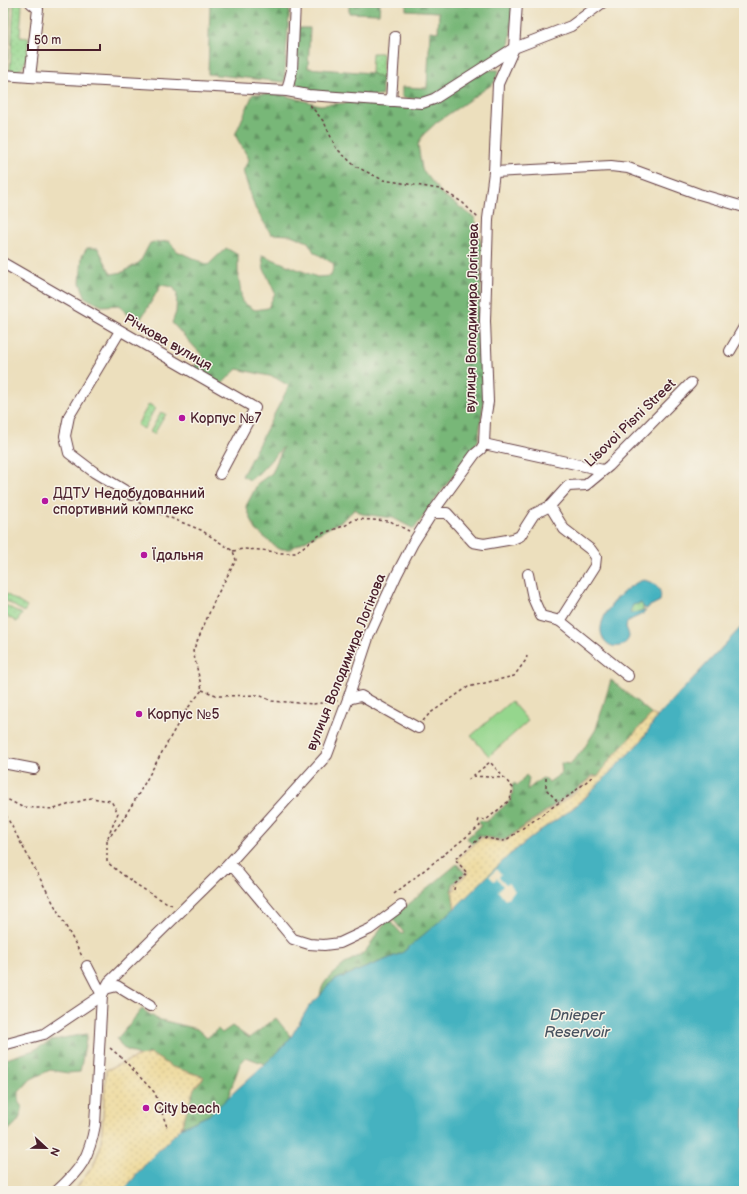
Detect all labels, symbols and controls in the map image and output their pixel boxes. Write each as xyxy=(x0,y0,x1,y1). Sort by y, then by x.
scale bar xyxy=(28,26,100,52)
text: 50 m xyxy=(34,33,61,48)
street label: вулиця Володимира Логінова xyxy=(462,222,482,413)
street label: Річкова вулиця xyxy=(121,310,215,374)
street label: Lisovoi Pisni Street xyxy=(581,375,680,471)
place label: Корпус №7 xyxy=(190,410,261,427)
marker: Корпус №7 xyxy=(177,413,187,423)
place label: ДДТУ Недобудованний спортивний комплекс xyxy=(53,485,205,518)
marker: ДДТУ Недобудованний спортивний комплекс xyxy=(40,496,50,506)
place label: Їдальня xyxy=(151,547,204,564)
marker: Їдальня xyxy=(139,550,149,560)
street label: вулиця Володимира Логінова xyxy=(303,570,390,753)
place label: Корпус №5 xyxy=(147,706,220,723)
marker: Корпус №5 xyxy=(134,709,144,719)
water label: Dnieper Reservoir xyxy=(544,1006,611,1042)
place label: City beach xyxy=(154,1100,220,1117)
marker: City beach xyxy=(141,1103,151,1113)
north arrow xyxy=(26,1128,66,1168)
text: N xyxy=(47,1145,62,1158)

